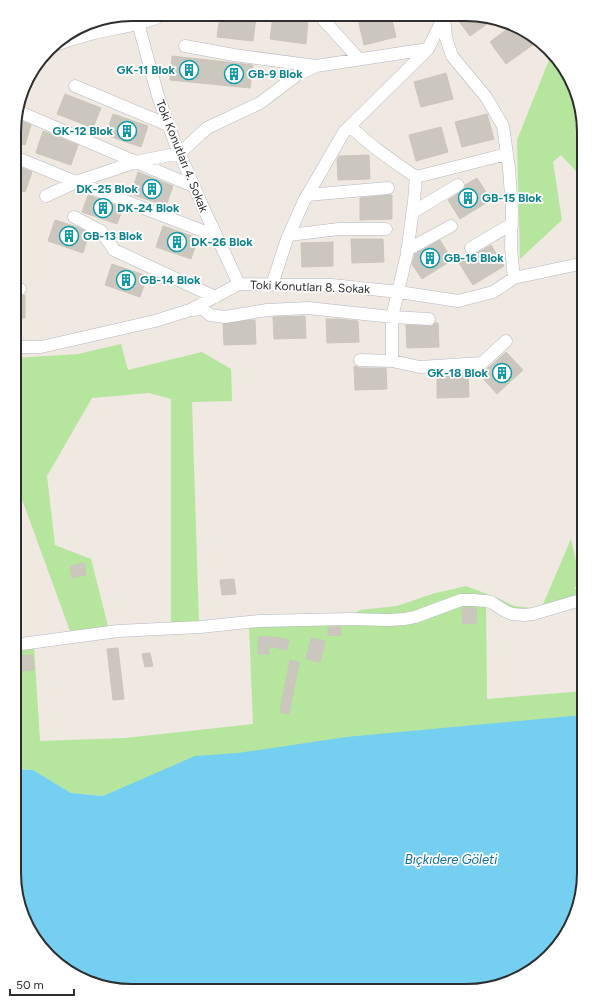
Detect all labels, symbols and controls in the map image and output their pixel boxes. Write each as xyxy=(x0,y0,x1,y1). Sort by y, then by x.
building icon: GK-11 Blok xyxy=(178,59,200,81)
place label: GK-11 Blok xyxy=(116,63,176,77)
building icon: GB-9 Blok xyxy=(223,63,245,85)
place label: GB-9 Blok xyxy=(248,67,303,81)
street label: Toki Konutları 4. Sokak xyxy=(153,98,211,214)
building icon: GK-12 Blok xyxy=(116,120,138,142)
place label: GK-12 Blok xyxy=(53,124,114,138)
building icon: DK-25 Blok xyxy=(141,178,163,200)
place label: DK-25 Blok xyxy=(76,182,139,196)
building icon: GB-15 Blok xyxy=(457,187,479,209)
place label: GB-15 Blok xyxy=(482,191,542,205)
building icon: DK-24 Blok xyxy=(92,197,114,219)
place label: DK-24 Blok xyxy=(117,201,180,215)
building icon: GB-13 Blok xyxy=(58,225,80,247)
place label: GB-13 Blok xyxy=(83,229,143,243)
building icon: DK-26 Blok xyxy=(166,231,188,253)
place label: DK-26 Blok xyxy=(191,235,253,249)
building icon: GB-16 Blok xyxy=(419,247,441,269)
place label: GB-16 Blok xyxy=(444,251,504,265)
building icon: GB-14 Blok xyxy=(115,269,137,291)
place label: GB-14 Blok xyxy=(140,273,201,287)
street label: Toki Konutları 8. Sokak xyxy=(250,278,370,296)
building icon: GK-18 Blok xyxy=(491,362,513,384)
place label: GK-18 Blok xyxy=(427,366,489,380)
water label: Bıçkıdere Göleti xyxy=(405,852,498,867)
scale bar xyxy=(10,971,74,997)
text: 50 m xyxy=(16,978,44,992)

